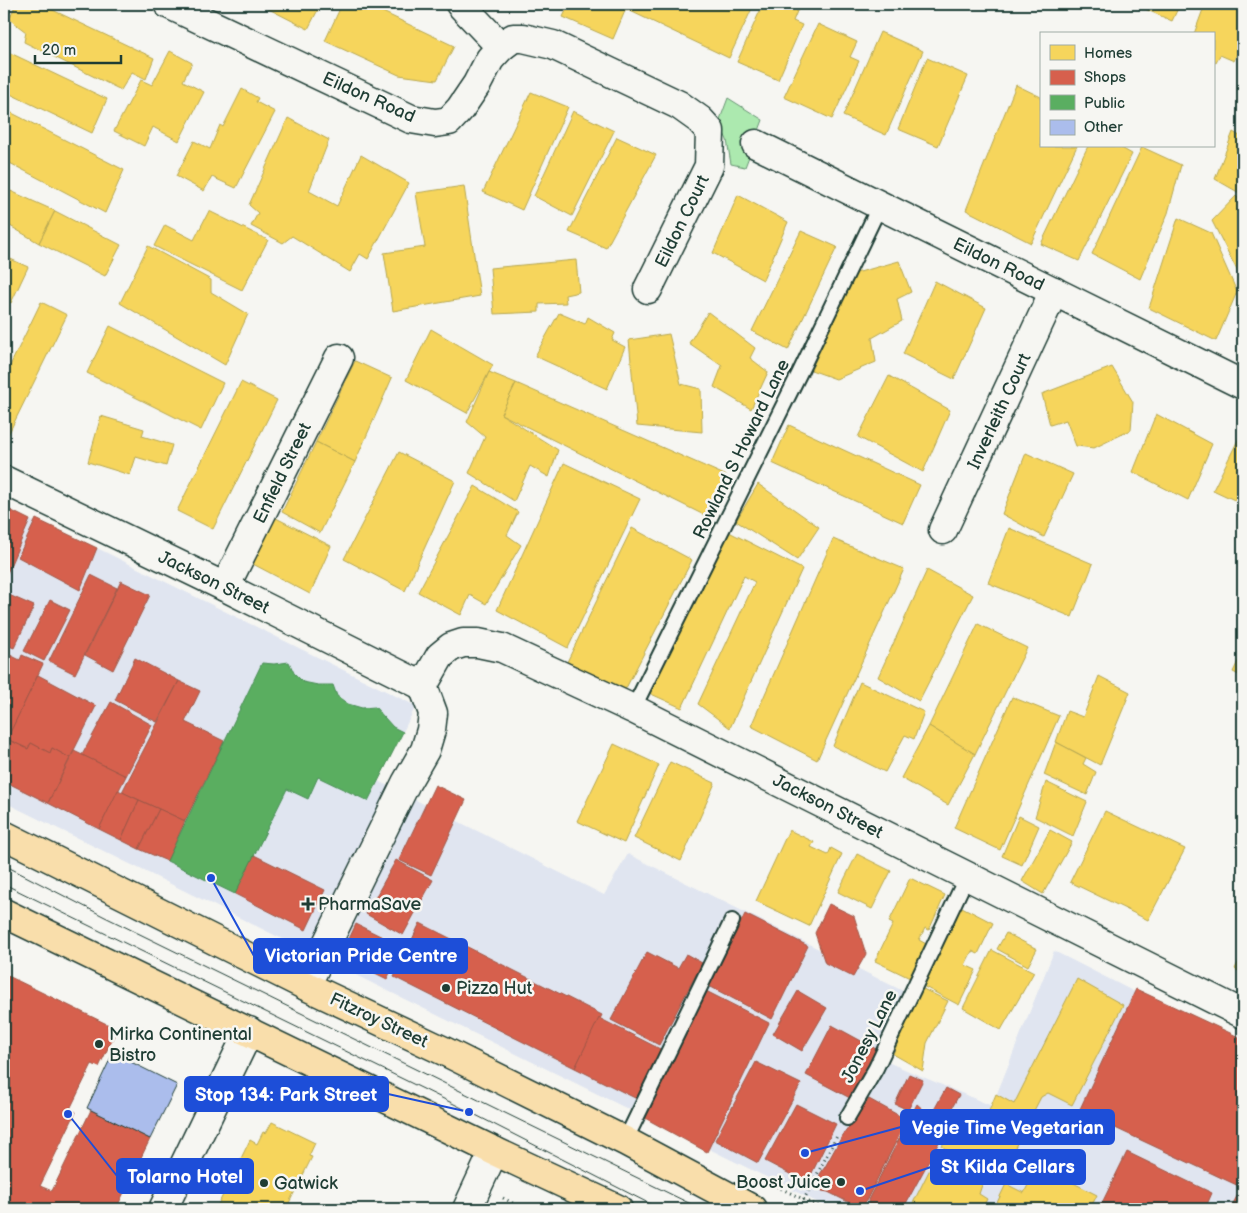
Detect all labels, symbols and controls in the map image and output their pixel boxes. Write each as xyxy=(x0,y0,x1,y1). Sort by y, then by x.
scale bar xyxy=(35,32,121,64)
legend xyxy=(1040,32,1214,148)
text: 20 m xyxy=(42,41,76,60)
text: Homes xyxy=(1084,44,1133,63)
street label: Eildon Road xyxy=(319,68,418,127)
text: Shops xyxy=(1084,68,1127,87)
text: Public xyxy=(1084,94,1125,113)
text: Other xyxy=(1084,118,1123,137)
street label: Eildon Court xyxy=(651,171,714,271)
street label: Eildon Road xyxy=(950,233,1048,296)
street label: Inverleith Court xyxy=(963,349,1036,473)
street label: Rowland S Howard Lane xyxy=(689,356,794,543)
street label: Enfield Street xyxy=(249,419,316,527)
street label: Jackson Street xyxy=(155,547,273,619)
street label: Jackson Street xyxy=(769,770,887,843)
place label: PharmaSave xyxy=(318,894,422,915)
marker: PharmaSave xyxy=(302,898,314,910)
callout: Victorian Pride Centre xyxy=(254,939,467,973)
text: Victorian Pride Centre xyxy=(264,945,458,968)
place label: Pizza Hut xyxy=(456,978,533,999)
marker: Pizza Hut xyxy=(440,982,452,994)
street label: Jonesy Lane xyxy=(837,986,902,1086)
street label: Fitzroy Street xyxy=(326,989,432,1053)
place label: Mirka Continental Bistro xyxy=(109,1024,252,1066)
marker: Mirka Continental Bistro xyxy=(93,1038,105,1050)
callout: Stop 134: Park Street xyxy=(185,1077,388,1111)
text: Stop 134: Park Street xyxy=(195,1084,378,1107)
callout: Vegie Time Vegetarian xyxy=(901,1110,1114,1144)
text: Vegie Time Vegetarian xyxy=(912,1117,1104,1140)
callout: St Kilda Cellars xyxy=(931,1150,1085,1184)
text: St Kilda Cellars xyxy=(941,1156,1075,1179)
callout: Tolarno Hotel xyxy=(117,1159,253,1193)
text: Tolarno Hotel xyxy=(127,1166,243,1189)
place label: Boost Juice xyxy=(736,1172,831,1193)
place label: Gatwick xyxy=(274,1173,338,1194)
marker: Boost Juice xyxy=(835,1176,847,1188)
marker: Gatwick xyxy=(258,1177,270,1189)

